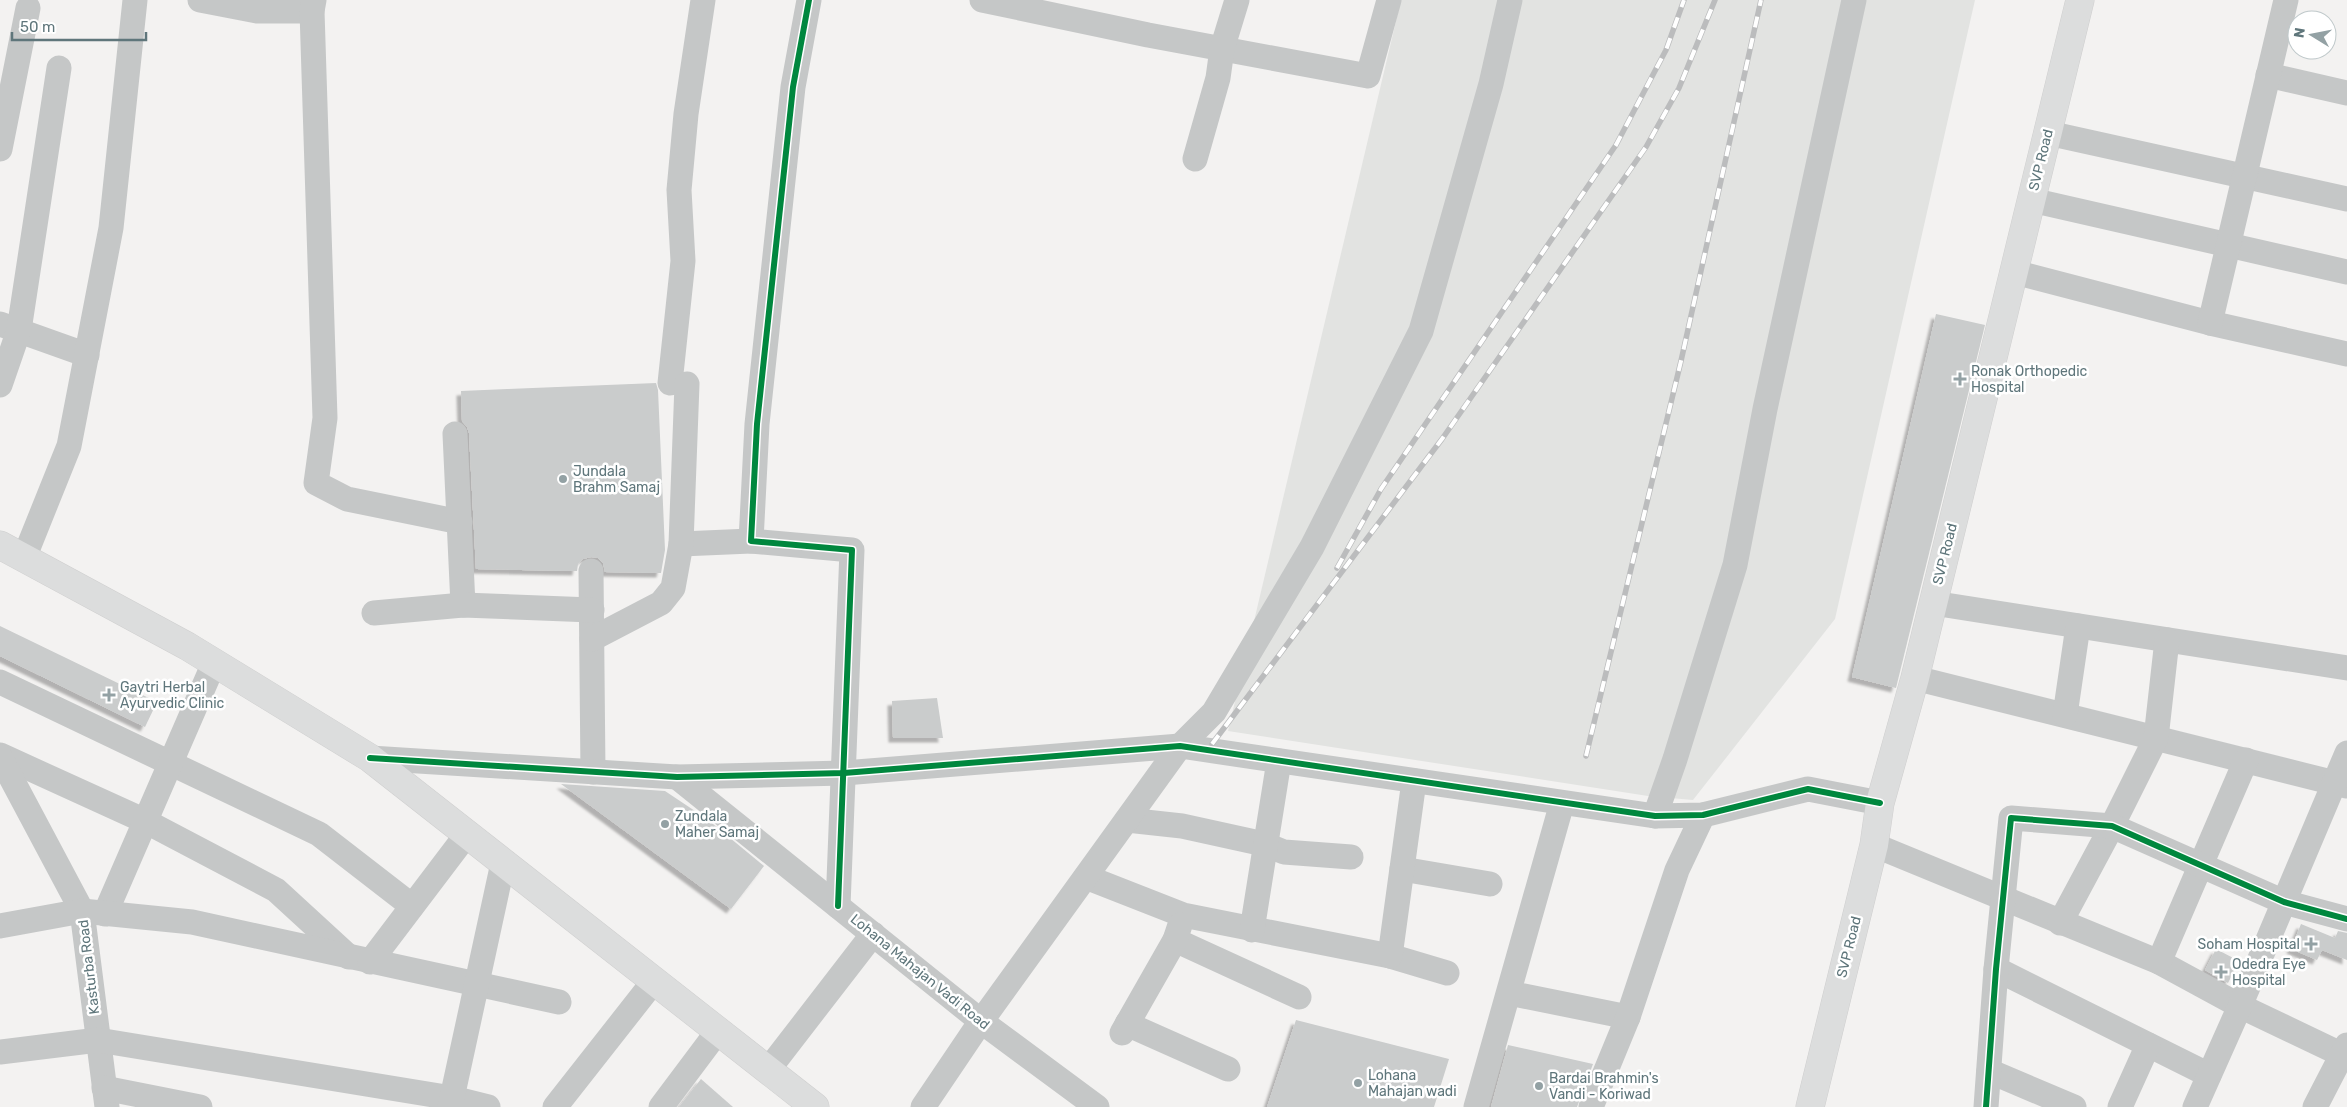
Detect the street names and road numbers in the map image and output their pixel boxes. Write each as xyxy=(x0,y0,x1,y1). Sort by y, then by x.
street label: SVP Road xyxy=(2025,127,2057,193)
street label: SVP Road xyxy=(1929,521,1961,587)
street label: Lohana Mahajan Vadi Road xyxy=(847,911,993,1033)
street label: SVP Road xyxy=(1833,914,1865,980)
street label: Kasturba Road xyxy=(75,919,103,1015)

